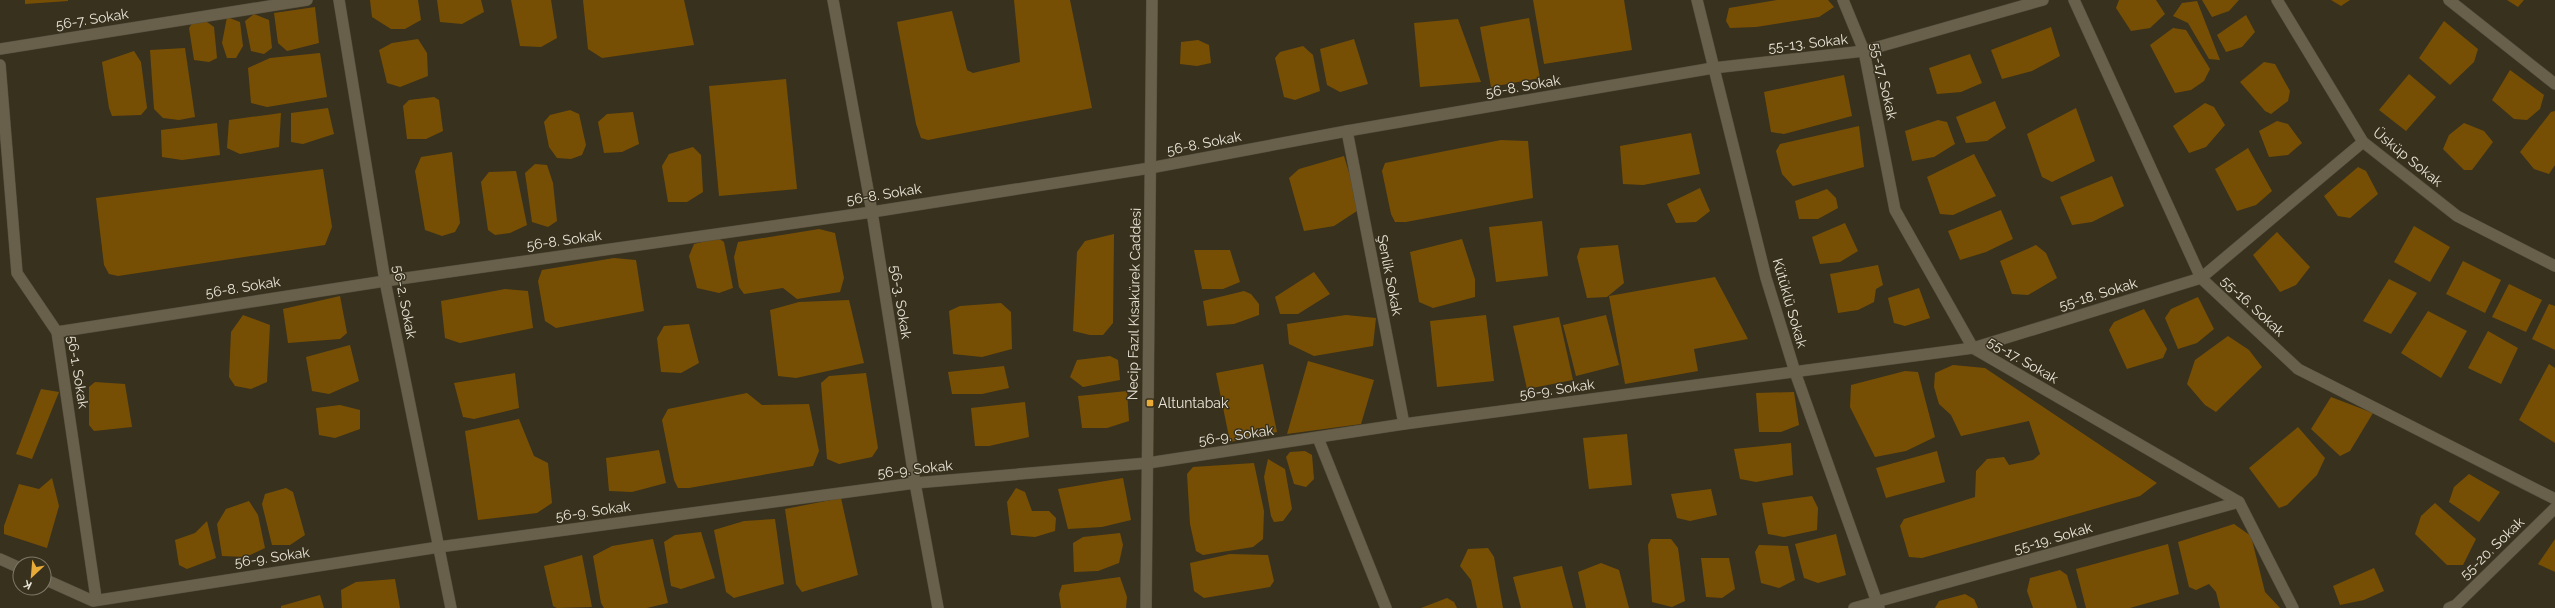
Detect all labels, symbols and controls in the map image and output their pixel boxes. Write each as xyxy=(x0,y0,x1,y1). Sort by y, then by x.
street label: 56-7. Sokak xyxy=(54,5,130,33)
street label: 55-13. Sokak xyxy=(1767,31,1849,55)
street label: 55-17. Sokak xyxy=(1867,41,1901,122)
street label: 56-8. Sokak xyxy=(1484,71,1562,100)
street label: Üsküp Sokak xyxy=(2370,123,2448,190)
street label: 56-8. Sokak xyxy=(1165,128,1243,158)
street label: 56-8. Sokak xyxy=(845,180,923,208)
street label: Necip Fazıl Kısakürek Caddesi xyxy=(1124,208,1144,400)
street label: 56-8. Sokak xyxy=(525,227,603,253)
street label: Şenlik Sokak xyxy=(1374,233,1406,317)
street label: Kütüklü Sokak xyxy=(1770,256,1811,350)
street label: 56-2. Sokak xyxy=(390,264,420,341)
street label: 56-3. Sokak xyxy=(887,264,915,341)
street label: 56-8. Sokak xyxy=(204,273,282,301)
street label: 55-16. Sokak xyxy=(2218,273,2288,340)
street label: 55-18. Sokak xyxy=(2057,274,2140,313)
street label: 55-17. Sokak xyxy=(1985,333,2062,387)
street label: 56-1. Sokak xyxy=(64,335,92,410)
street label: 56-9. Sokak xyxy=(1518,376,1596,402)
place label: Altuntabak xyxy=(1158,395,1229,411)
marker: Altuntabak xyxy=(1145,398,1155,408)
street label: 56-9. Sokak xyxy=(1197,422,1275,448)
street label: 56-9. Sokak xyxy=(877,457,954,481)
street label: 56-9. Sokak xyxy=(554,498,632,524)
street label: 55-20. Sokak xyxy=(2457,513,2528,582)
street label: 55-19. Sokak xyxy=(2012,519,2095,557)
street label: 56-9. Sokak xyxy=(233,544,311,570)
north arrow xyxy=(12,556,52,596)
text: K xyxy=(21,577,34,592)

